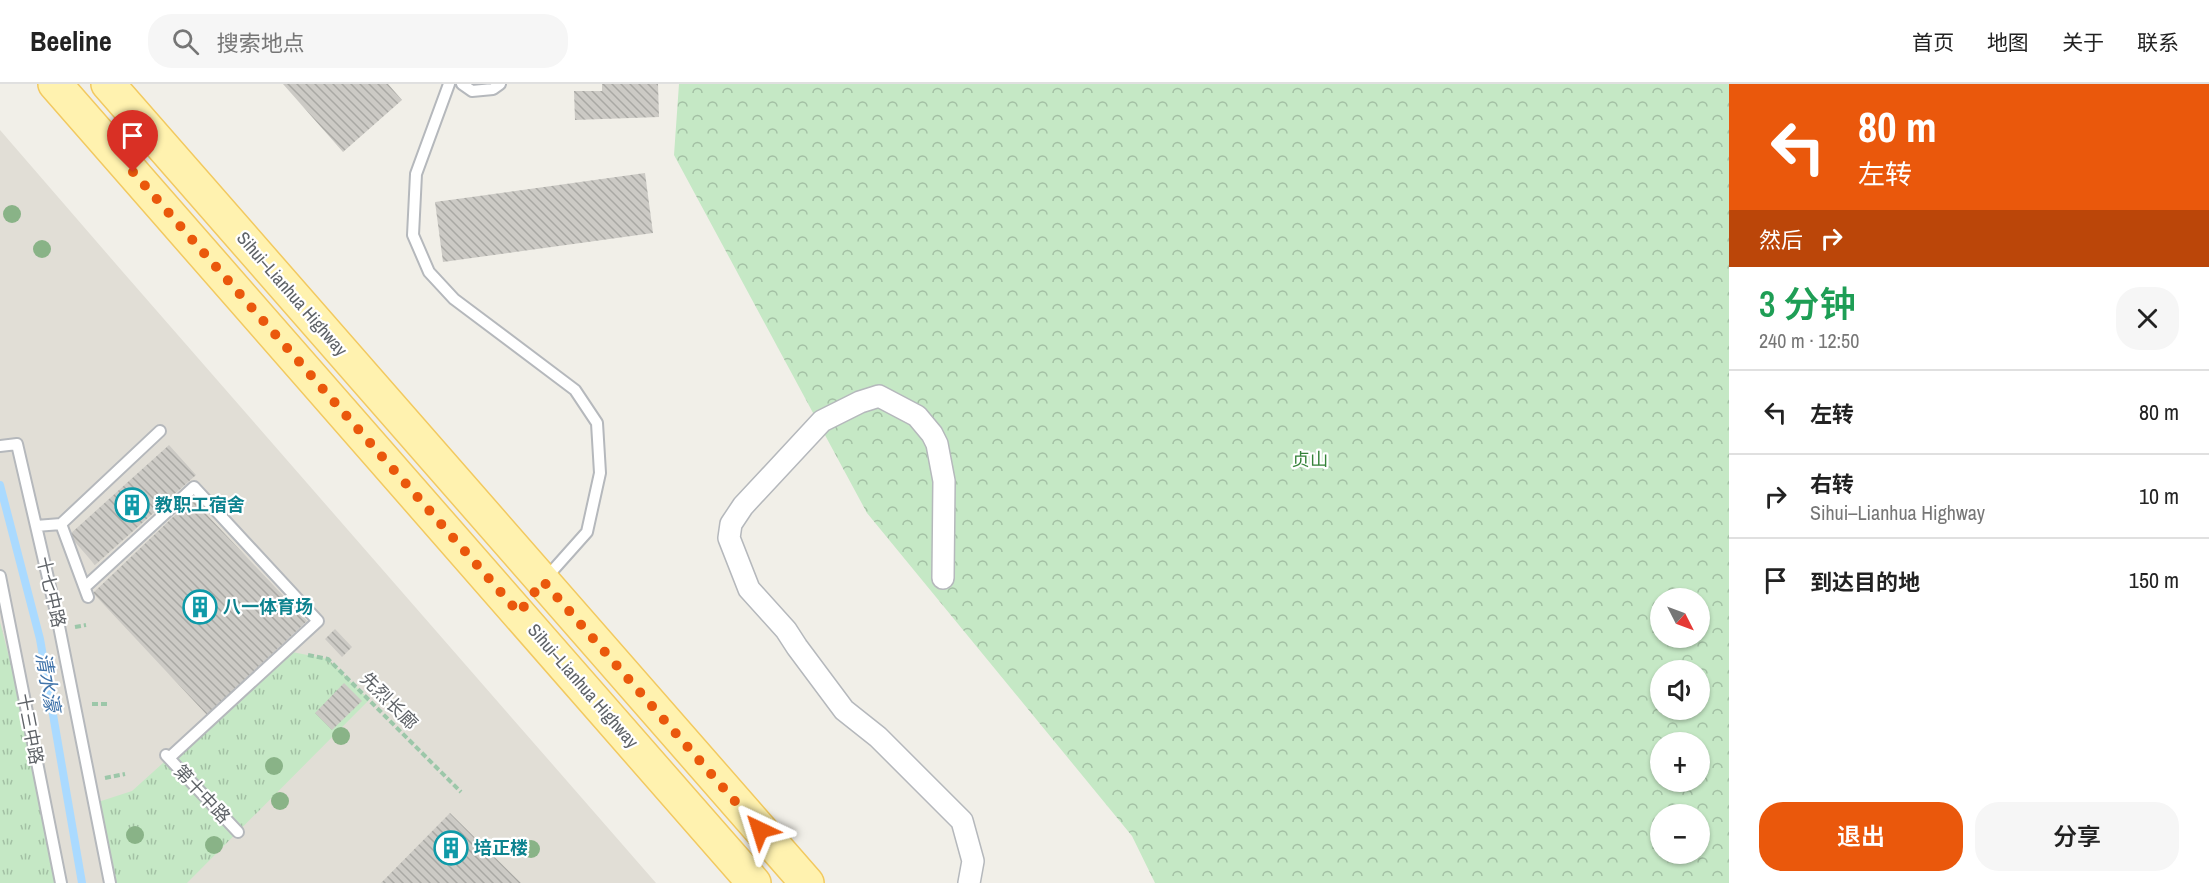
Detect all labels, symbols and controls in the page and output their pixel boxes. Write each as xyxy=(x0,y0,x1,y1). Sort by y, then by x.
search box xyxy=(148,14,568,68)
text: Beeline xyxy=(30,22,112,60)
icon: search xyxy=(169,25,202,58)
text: 搜索地点 xyxy=(217,28,305,58)
text: 首页 xyxy=(1912,28,1954,57)
text: 地图 xyxy=(1987,28,2029,57)
text: 关于 xyxy=(2062,28,2104,57)
text: 联系 xyxy=(2137,28,2179,57)
text: 80 m xyxy=(1858,99,1937,155)
icon: left xyxy=(1759,108,1837,186)
pin xyxy=(107,110,158,172)
icon: arrive xyxy=(116,119,149,152)
text: 左转 xyxy=(1858,156,1912,192)
icon: right xyxy=(1815,222,1848,255)
text: 然后 xyxy=(1759,225,1803,255)
street label: Sihui–Lianhua Highway xyxy=(231,226,354,362)
text: 3 分钟 xyxy=(1759,280,1856,328)
button: close xyxy=(2116,287,2179,350)
text: 240 m · 12:50 xyxy=(1759,327,1859,354)
icon: left xyxy=(1759,396,1792,429)
text: 80 m xyxy=(2139,397,2179,427)
text: 左转 xyxy=(1810,399,1854,429)
park label: 贞山 xyxy=(1292,447,1328,472)
text: 右转 xyxy=(1810,469,1854,499)
icon: right xyxy=(1759,480,1792,513)
text: 10 m xyxy=(2139,481,2179,511)
building icon: 教职工宿舍 xyxy=(114,487,150,523)
place label: 教职工宿舍 xyxy=(155,492,245,517)
text: Sihui–Lianhua Highway xyxy=(1810,499,1985,526)
street label: 十七中路 xyxy=(31,554,72,630)
icon: arrive xyxy=(1759,564,1792,597)
text: 150 m xyxy=(2129,565,2179,595)
text: 到达目的地 xyxy=(1810,567,1920,597)
north arrow xyxy=(1650,588,1710,648)
map controls xyxy=(1650,588,1710,864)
building icon: 八一体育场 xyxy=(182,589,218,625)
place label: 八一体育场 xyxy=(223,594,313,619)
street label: Sihui–Lianhua Highway xyxy=(522,618,645,754)
water label: 清水濠 xyxy=(30,650,68,717)
button: sound xyxy=(1650,660,1710,720)
street label: 先烈长廊 xyxy=(355,666,424,735)
street label: 十三中路 xyxy=(11,691,50,767)
button: + xyxy=(1650,732,1710,792)
street label: 第十中路 xyxy=(169,759,236,829)
position arrow xyxy=(728,798,792,862)
button: 退出 xyxy=(1759,802,1963,871)
button: 分享 xyxy=(1975,802,2179,871)
button: − xyxy=(1650,804,1710,864)
building icon: 培正楼 xyxy=(433,830,469,866)
place label: 培正楼 xyxy=(474,835,528,860)

